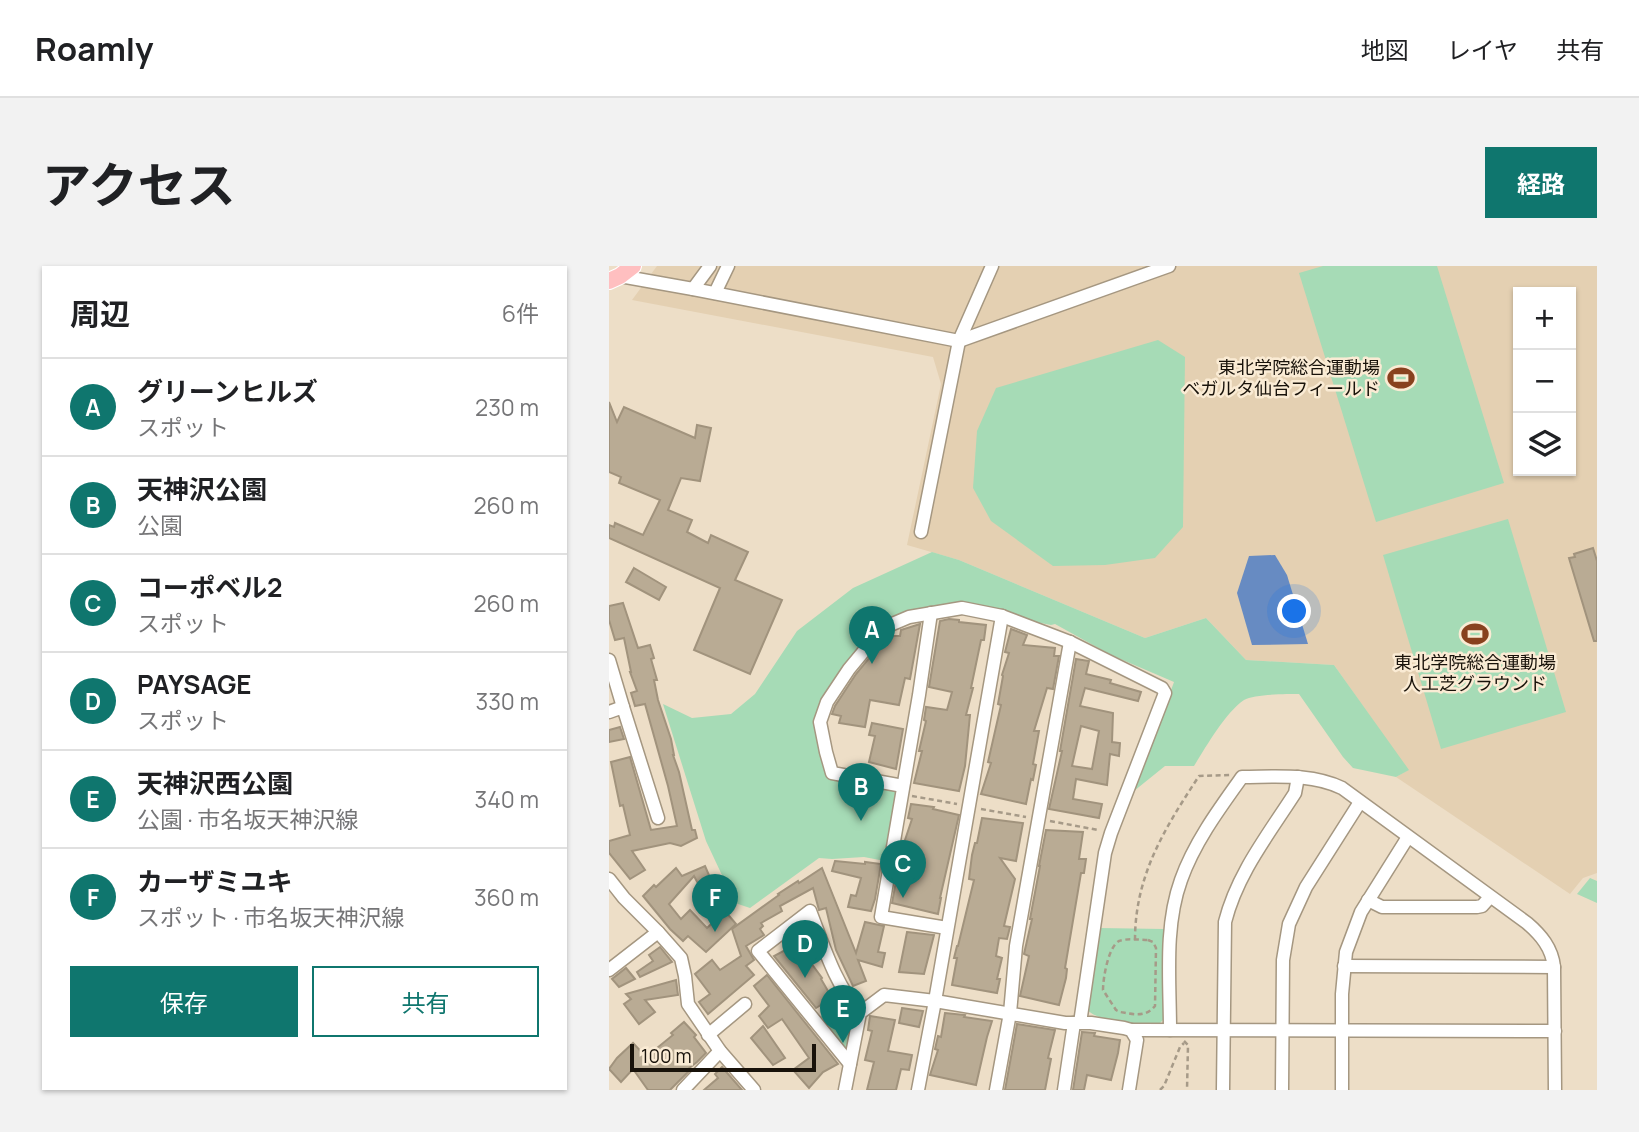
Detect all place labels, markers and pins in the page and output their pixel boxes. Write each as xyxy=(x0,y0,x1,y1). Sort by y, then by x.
place label: 東北学院総合運動場 ベガルタ仙台フィールド xyxy=(1182,355,1380,400)
sports icon: 東北学院総合運動場 ベガルタ仙台フィールド xyxy=(1386,363,1416,393)
pin: A xyxy=(849,606,895,664)
sports icon: 東北学院総合運動場 人工芝グラウンド xyxy=(1460,619,1490,649)
place label: 東北学院総合運動場 人工芝グラウンド xyxy=(1394,650,1556,695)
pin: B xyxy=(838,763,884,821)
pin: C xyxy=(880,840,926,898)
pin: F xyxy=(692,874,738,932)
pin: D xyxy=(782,920,828,978)
pin: E xyxy=(820,985,866,1043)

